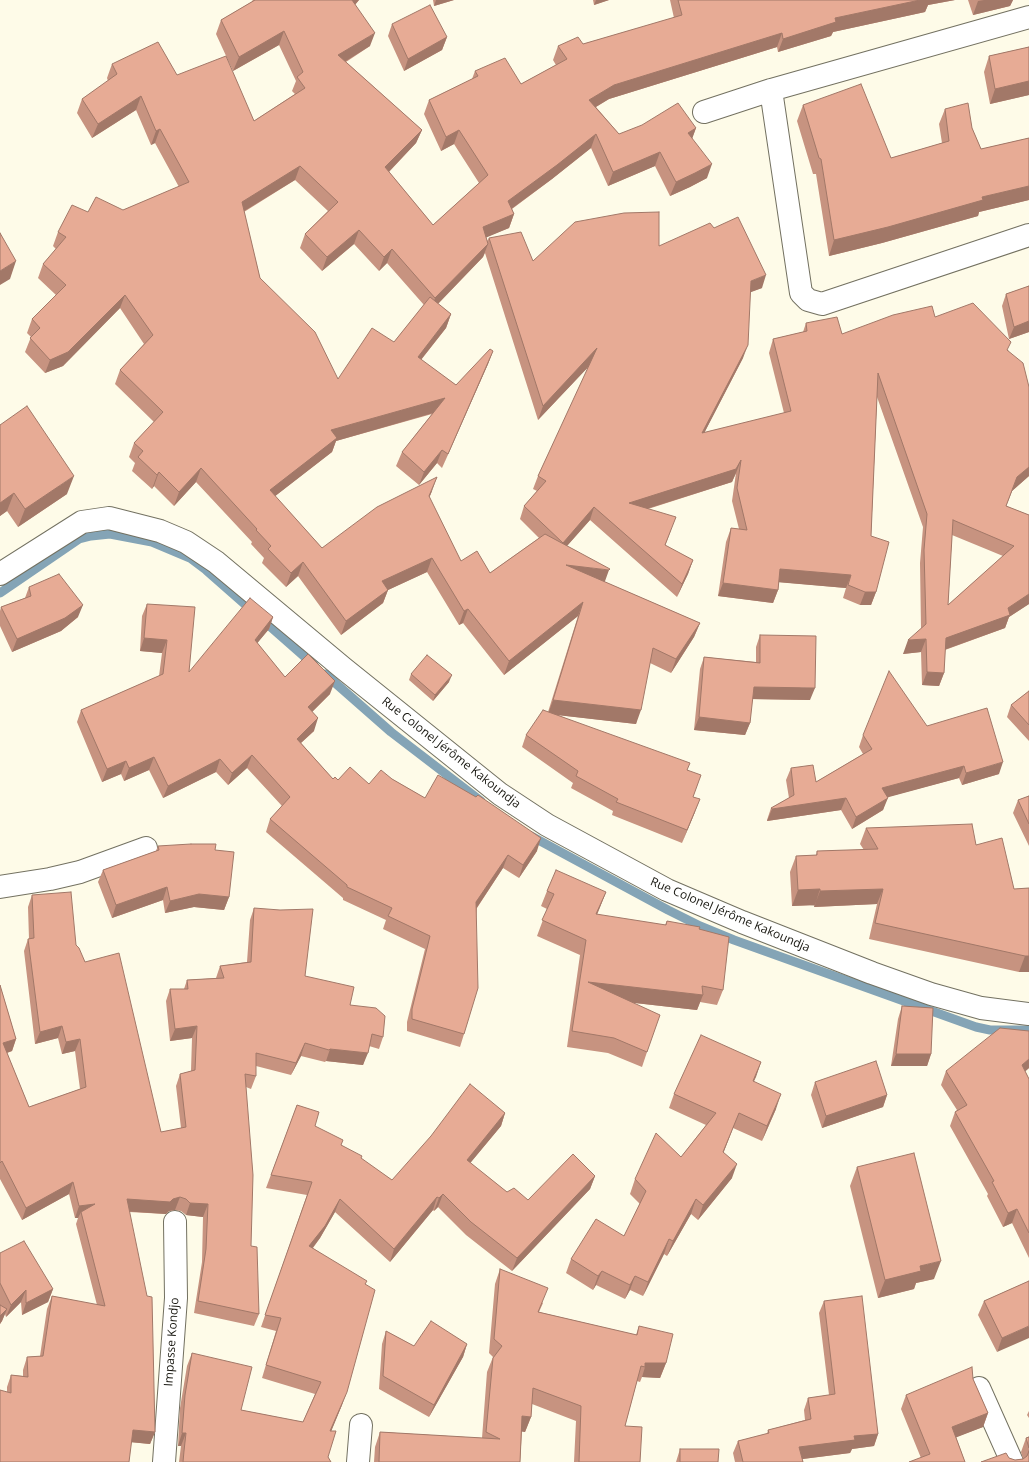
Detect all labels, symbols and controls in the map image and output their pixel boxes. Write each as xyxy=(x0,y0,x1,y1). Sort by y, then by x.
street label: Rue Colonel Jérôme Kakoundja xyxy=(379,694,523,812)
street label: Rue Colonel Jérôme Kakoundja xyxy=(648,875,812,955)
street label: Impasse Kondjo xyxy=(162,1297,182,1387)

